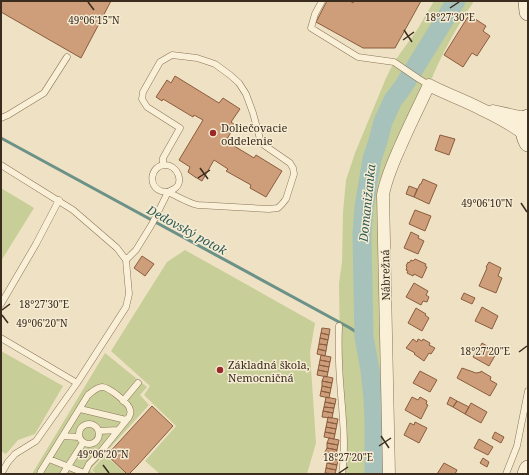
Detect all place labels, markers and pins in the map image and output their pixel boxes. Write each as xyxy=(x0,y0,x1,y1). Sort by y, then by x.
place label: Doliečovacie oddelenie xyxy=(221,120,287,148)
marker: Doliečovacie oddelenie xyxy=(208,128,218,138)
place label: Základná škola, Nemocničná xyxy=(228,357,310,385)
marker: Základná škola, Nemocničná xyxy=(215,365,225,375)

